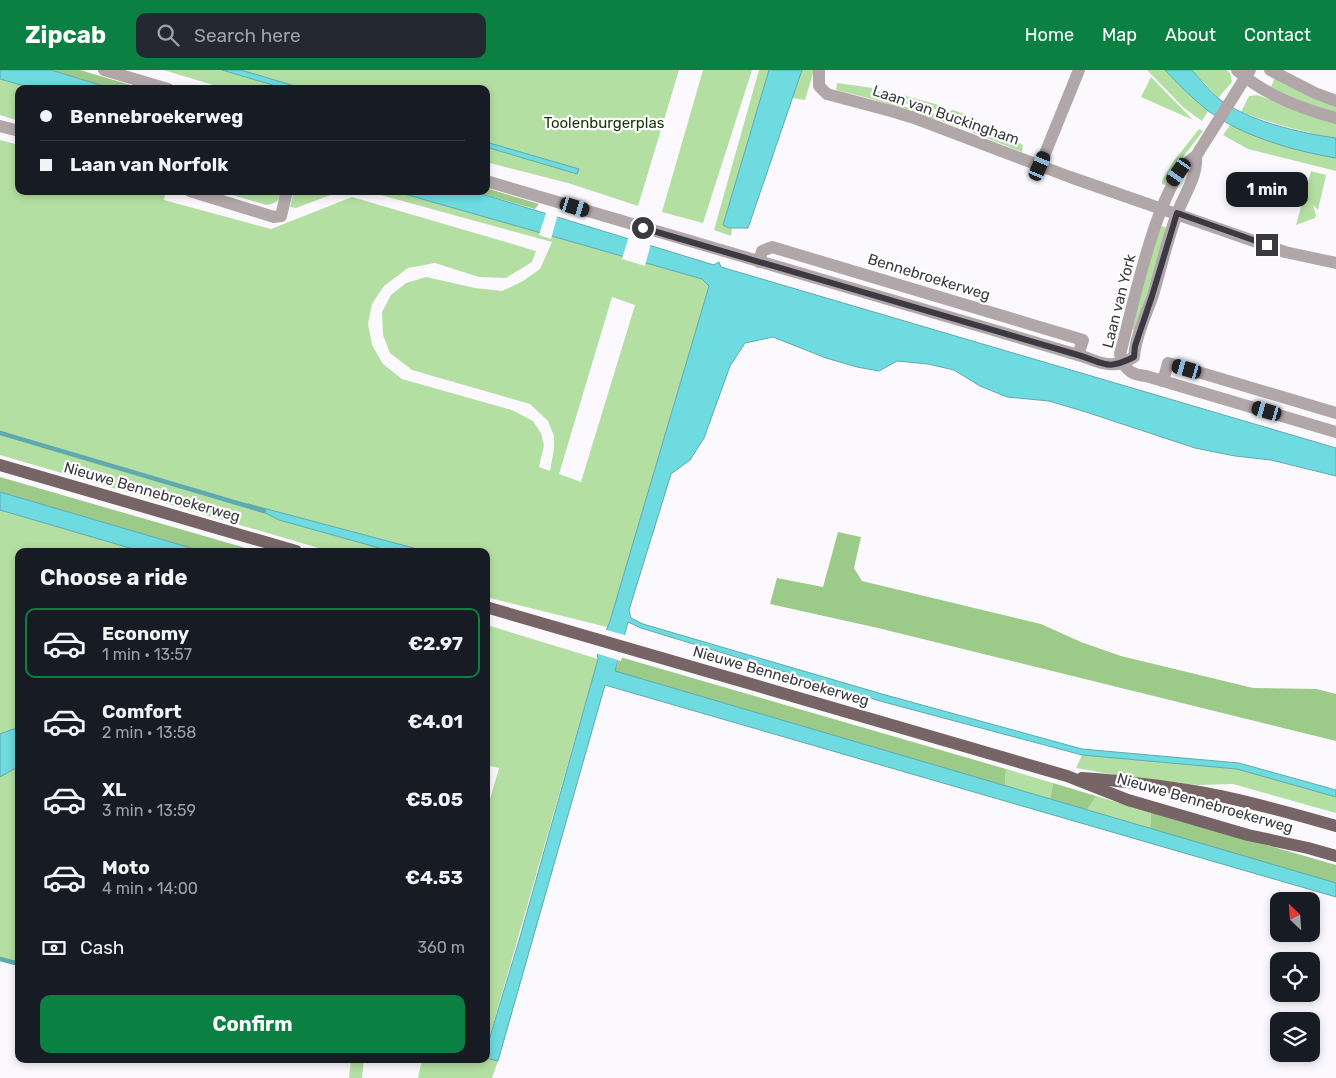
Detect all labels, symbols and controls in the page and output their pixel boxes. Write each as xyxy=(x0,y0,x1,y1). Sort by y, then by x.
search box xyxy=(136,13,486,58)
text: Zipcab xyxy=(25,21,106,49)
icon: search xyxy=(154,21,182,49)
text: Search here xyxy=(194,24,301,47)
text: Home xyxy=(1025,24,1074,46)
text: Map xyxy=(1102,24,1137,46)
text: About xyxy=(1165,24,1216,46)
text: Contact xyxy=(1244,24,1311,46)
street label: Laan van Buckingham xyxy=(870,81,1022,149)
text: Bennebroekerweg xyxy=(70,105,243,128)
park label: Toolenburgerplas xyxy=(544,114,665,132)
car xyxy=(1027,149,1052,183)
text: Laan van Norfolk xyxy=(70,153,228,176)
car xyxy=(1164,155,1193,189)
callout: 1 min xyxy=(1226,172,1308,208)
text: 1 min xyxy=(1247,180,1287,199)
car xyxy=(558,195,591,219)
route start xyxy=(632,217,654,239)
route end xyxy=(1256,234,1278,256)
street label: Bennebroekerweg xyxy=(866,250,992,304)
street label: Laan van York xyxy=(1099,252,1139,350)
car xyxy=(1170,358,1203,380)
car xyxy=(1250,400,1283,422)
street label: Nieuwe Bennebroekerweg xyxy=(62,458,242,526)
text: Choose a ride xyxy=(40,564,187,591)
icon: car xyxy=(42,621,87,666)
text: Economy xyxy=(102,622,189,645)
text: €2.97 xyxy=(408,632,463,655)
street label: Nieuwe Bennebroekerweg xyxy=(691,642,871,710)
text: 1 min · 13:57 xyxy=(102,645,192,664)
icon: car xyxy=(42,699,87,744)
text: Comfort xyxy=(102,700,182,723)
text: €4.01 xyxy=(408,710,463,733)
text: 2 min · 13:58 xyxy=(102,723,196,742)
street label: Nieuwe Bennebroekerweg xyxy=(1115,769,1295,837)
icon: car xyxy=(42,777,87,822)
text: XL xyxy=(102,778,126,801)
text: €5.05 xyxy=(405,788,463,811)
text: 3 min · 13:59 xyxy=(102,801,196,820)
icon: car xyxy=(42,855,87,900)
text: Moto xyxy=(102,856,150,879)
text: €4.53 xyxy=(405,866,463,889)
text: 4 min · 14:00 xyxy=(102,879,198,898)
north arrow xyxy=(1270,892,1320,942)
map controls xyxy=(1270,892,1320,1062)
icon: cash xyxy=(40,934,68,962)
text: Cash xyxy=(80,936,124,959)
text: 360 m xyxy=(417,938,465,957)
button: locate xyxy=(1270,952,1320,1002)
button: Confirm xyxy=(40,995,465,1053)
button: layers xyxy=(1270,1012,1320,1062)

